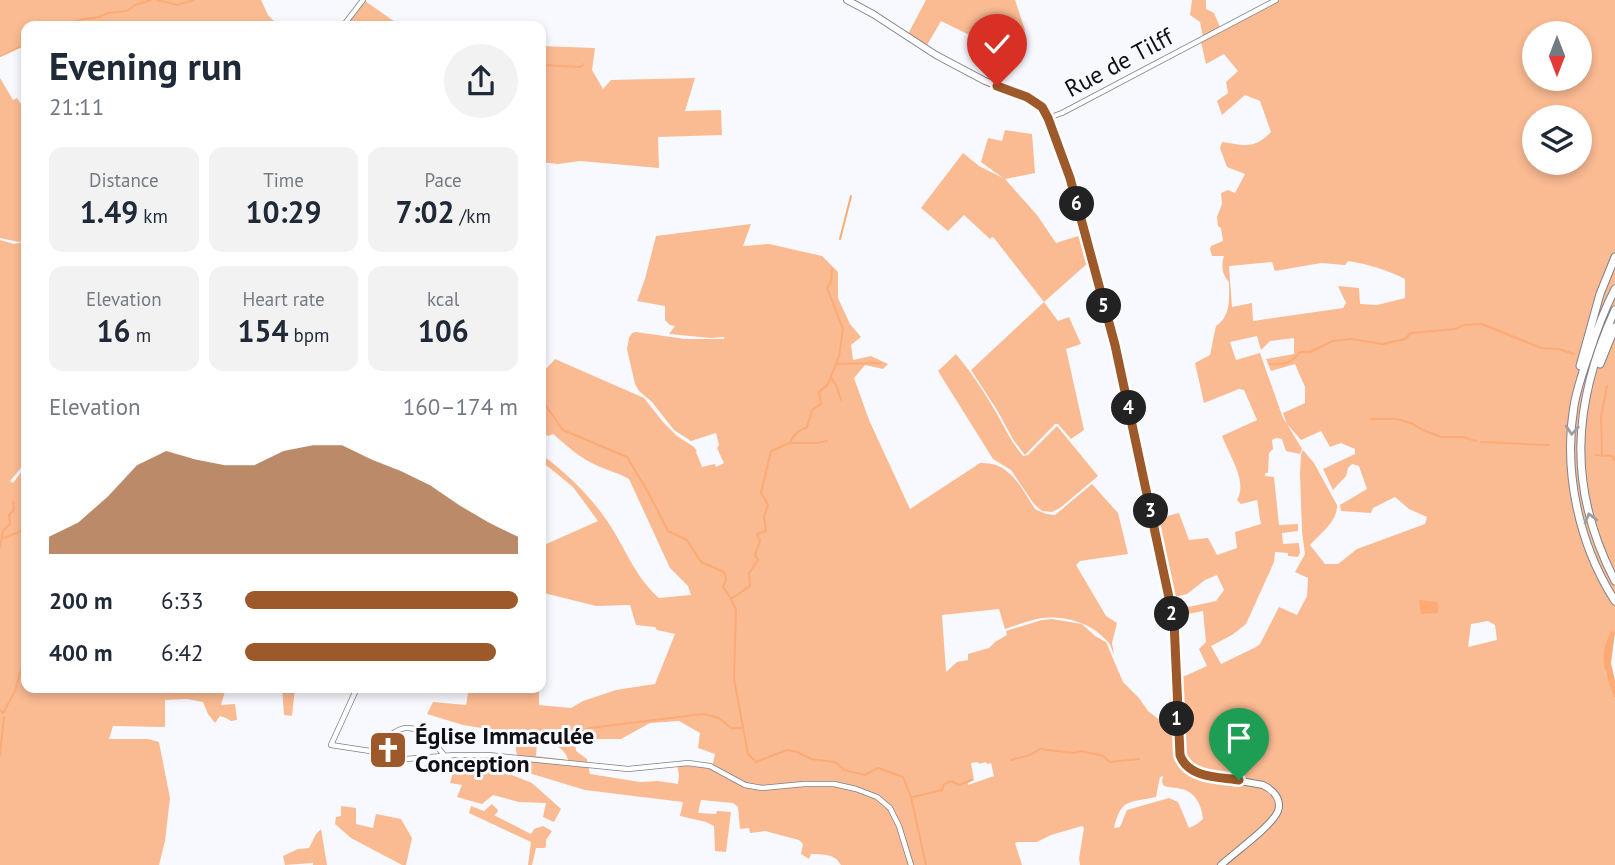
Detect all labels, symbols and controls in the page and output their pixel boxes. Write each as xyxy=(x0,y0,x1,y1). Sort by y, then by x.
pin xyxy=(967,14,1027,86)
street label: Rue de Tilff xyxy=(1059,20,1180,104)
north arrow xyxy=(1522,21,1592,91)
map controls xyxy=(1522,21,1592,175)
icon: check xyxy=(978,25,1016,63)
text: Evening run xyxy=(49,41,242,90)
button: share xyxy=(444,44,518,118)
text: 21:11 xyxy=(49,92,104,121)
button: layers xyxy=(1522,105,1592,175)
text: Distance xyxy=(89,168,159,192)
text: Time xyxy=(263,168,304,192)
text: Pace xyxy=(425,168,462,192)
pin: 6 xyxy=(1060,186,1094,222)
text: 6 xyxy=(1071,191,1082,215)
text: 1.49 xyxy=(80,192,138,231)
text: 10:29 xyxy=(245,192,322,231)
text: 7:02 xyxy=(395,192,455,231)
text: km xyxy=(138,204,168,228)
text: /km xyxy=(455,204,491,228)
text: Elevation xyxy=(86,287,162,311)
text: Heart rate xyxy=(242,287,325,311)
text: kcal xyxy=(427,287,459,311)
pin: 5 xyxy=(1086,288,1122,324)
text: 5 xyxy=(1098,293,1109,317)
text: 16 xyxy=(97,311,131,350)
text: 154 xyxy=(237,311,288,350)
text: 106 xyxy=(418,311,469,350)
text: m xyxy=(131,323,151,347)
text: bpm xyxy=(288,323,330,347)
pin: 4 xyxy=(1112,390,1146,426)
text: Elevation xyxy=(49,392,141,421)
text: 160–174 m xyxy=(403,392,518,421)
text: 4 xyxy=(1123,395,1134,419)
one-way arrow xyxy=(1564,424,1579,436)
pin: 3 xyxy=(1134,494,1168,528)
text: 3 xyxy=(1145,498,1156,522)
one-way arrow xyxy=(1584,512,1598,524)
text: 200 m xyxy=(49,586,112,615)
text: 6:33 xyxy=(161,586,204,615)
pin: 2 xyxy=(1154,596,1190,632)
text: 2 xyxy=(1166,601,1177,625)
text: 400 m xyxy=(49,638,112,667)
text: 6:42 xyxy=(161,638,204,667)
pin: 1 xyxy=(1160,702,1194,736)
text: 1 xyxy=(1171,706,1182,730)
pin xyxy=(1209,708,1269,780)
icon: arrive xyxy=(1220,719,1258,757)
place label: Église Immaculée Conception xyxy=(415,720,594,779)
church icon: Église Immaculée Conception xyxy=(367,729,409,771)

